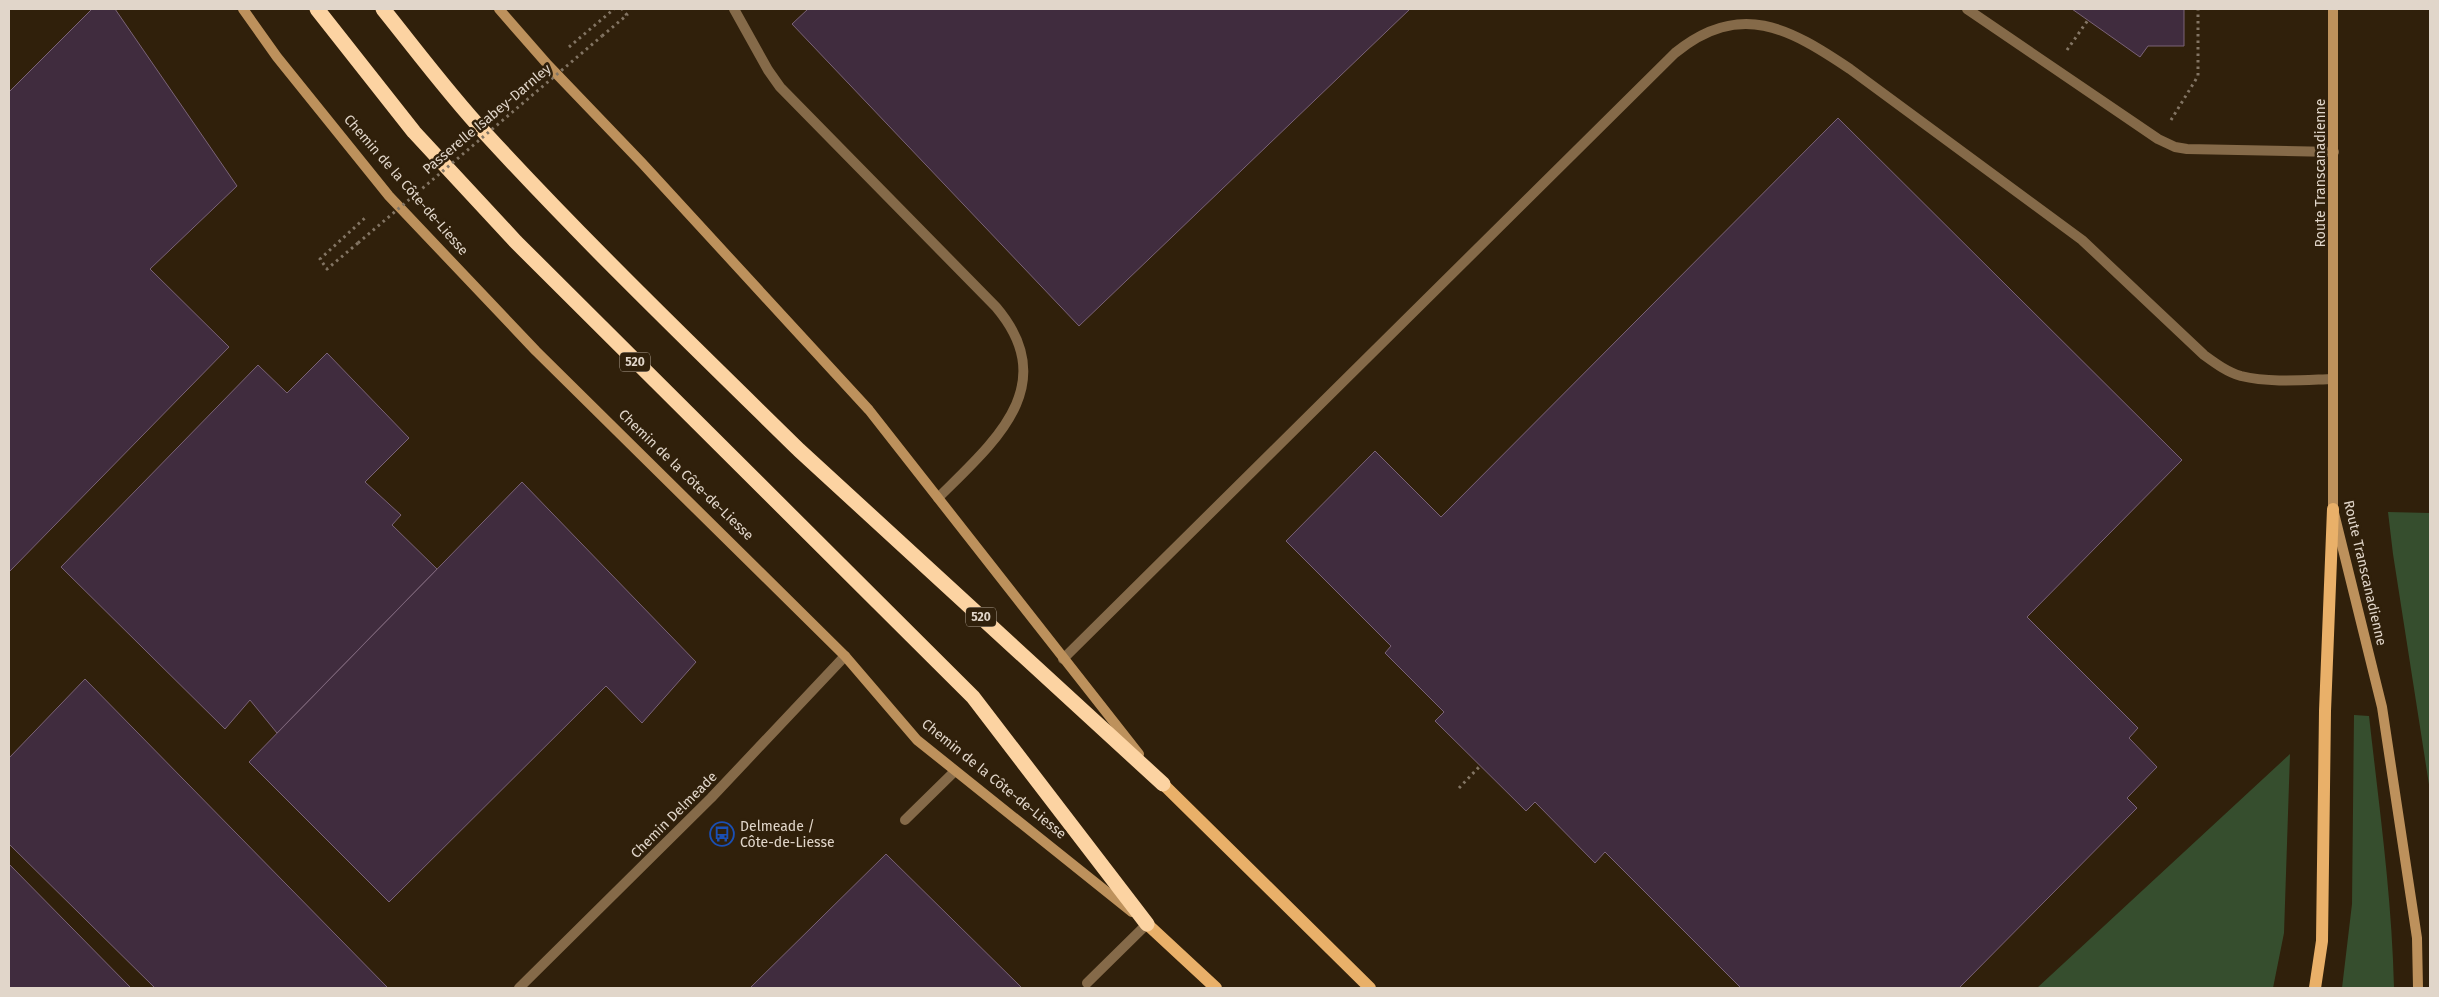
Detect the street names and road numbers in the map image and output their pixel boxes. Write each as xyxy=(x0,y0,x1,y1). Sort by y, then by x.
street label: Passerelle Isabey-Darnley xyxy=(419,60,555,178)
street label: Route Transcanadienne xyxy=(2312,99,2329,247)
street label: Chemin de la Côte-de-Liesse xyxy=(340,111,472,259)
road number: 520 xyxy=(620,352,650,372)
street label: Chemin de la Côte-de-Liesse xyxy=(615,406,757,544)
street label: Route Transcanadienne xyxy=(2340,499,2390,647)
road number: 520 xyxy=(966,608,996,626)
street label: Chemin de la Côte-de-Liesse xyxy=(918,715,1070,843)
street label: Chemin Delmeade xyxy=(627,768,721,862)

